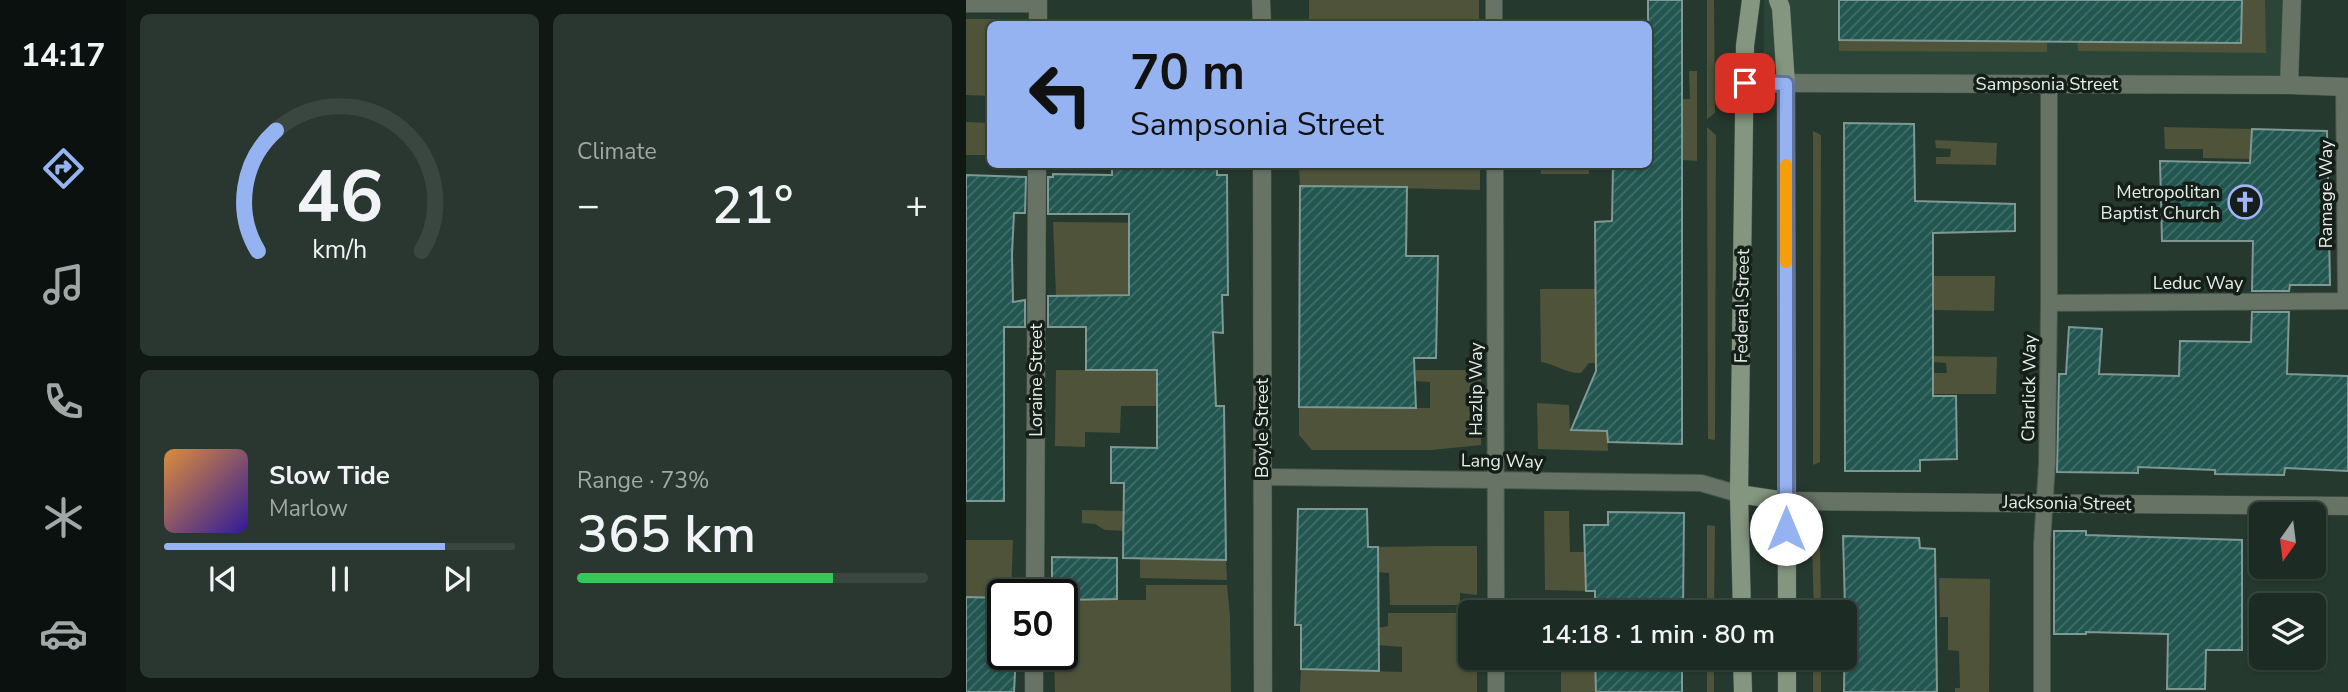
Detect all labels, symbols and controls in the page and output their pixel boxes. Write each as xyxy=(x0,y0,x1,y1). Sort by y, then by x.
text: 14:17 xyxy=(21,34,105,77)
text: 70 m xyxy=(1130,39,1245,106)
icon: left xyxy=(1015,49,1106,140)
pin xyxy=(1715,53,1775,113)
icon: arrive xyxy=(1726,64,1764,102)
street label: Sampsonia Street xyxy=(1976,72,2119,96)
text: Sampsonia Street xyxy=(1130,103,1384,146)
text: Climate xyxy=(577,136,657,167)
street label: Ramage Way xyxy=(2314,139,2338,248)
icon: directions xyxy=(39,144,88,193)
text: 46 xyxy=(296,147,383,247)
text: 21° xyxy=(712,170,793,241)
text: − xyxy=(577,180,600,231)
text: + xyxy=(905,180,928,231)
place label: Metropolitan Baptist Church xyxy=(2101,180,2220,225)
church icon: Metropolitan Baptist Church xyxy=(2226,183,2264,221)
text: km/h xyxy=(312,233,367,267)
street label: Federal Street xyxy=(1729,248,1755,363)
icon: music xyxy=(39,260,88,309)
street label: Leduc Way xyxy=(2153,271,2244,295)
street label: Loraine Street xyxy=(1024,323,1048,437)
street label: Charlick Way xyxy=(2016,333,2042,442)
street label: Hazlip Way xyxy=(1464,341,1488,436)
icon: phone xyxy=(39,377,88,426)
street label: Boyle Street xyxy=(1250,377,1274,478)
street label: Lang Way xyxy=(1461,448,1544,474)
text: Slow Tide xyxy=(269,458,390,493)
text: Range · 73% xyxy=(577,465,709,496)
street label: Jacksonia Street xyxy=(2001,490,2132,516)
position arrow xyxy=(1749,492,1823,566)
icon: climate xyxy=(39,493,88,542)
text: Marlow xyxy=(269,493,348,524)
text: 365 km xyxy=(577,499,756,570)
north arrow xyxy=(2249,502,2326,579)
map controls xyxy=(2249,502,2326,670)
icon: previous xyxy=(204,560,242,598)
icon: pause xyxy=(321,560,359,598)
icon: next xyxy=(438,560,476,598)
speed limit sign: 50 xyxy=(987,579,1078,670)
button: layers xyxy=(2249,593,2326,670)
icon: car xyxy=(39,609,88,658)
text: 14:18 · 1 min · 80 m xyxy=(1540,617,1775,652)

